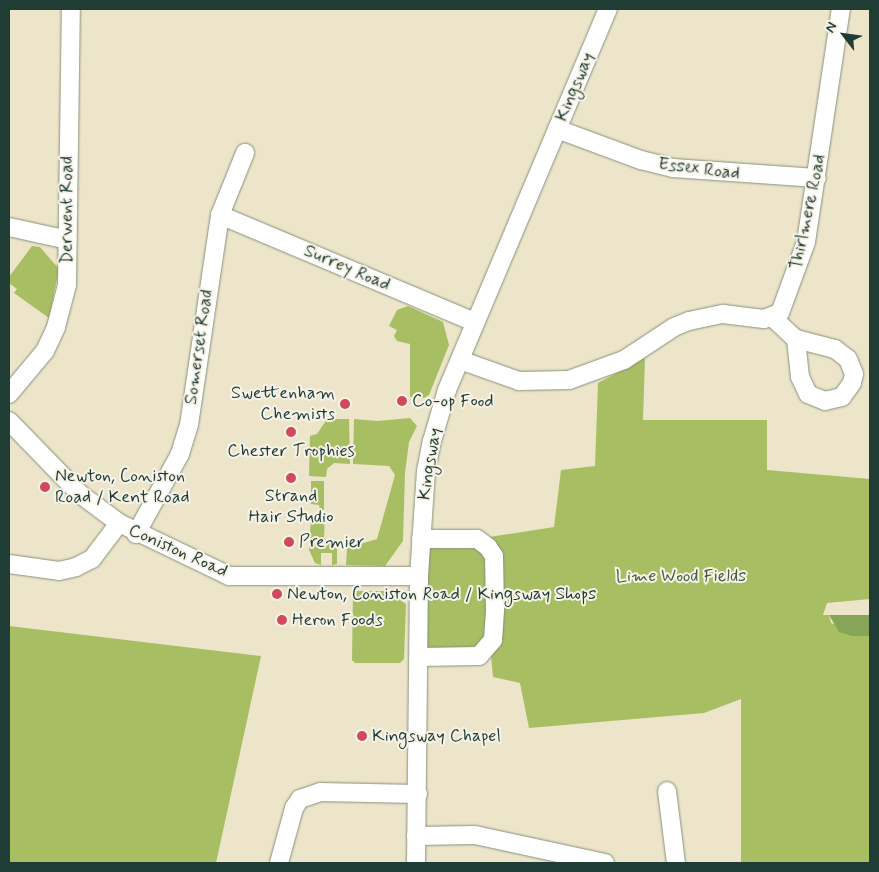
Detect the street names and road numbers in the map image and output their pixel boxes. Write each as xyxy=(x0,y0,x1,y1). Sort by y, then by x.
street label: Kingsway xyxy=(551,49,599,125)
street label: Thirlmere Road xyxy=(785,152,831,272)
street label: Essex Road xyxy=(657,153,741,185)
street label: Derwent Road xyxy=(56,157,78,263)
street label: Surrey Road xyxy=(300,240,394,296)
street label: Somerset Road xyxy=(180,289,218,405)
street label: Kingsway xyxy=(414,426,446,502)
street label: Coniston Road xyxy=(126,520,230,582)

